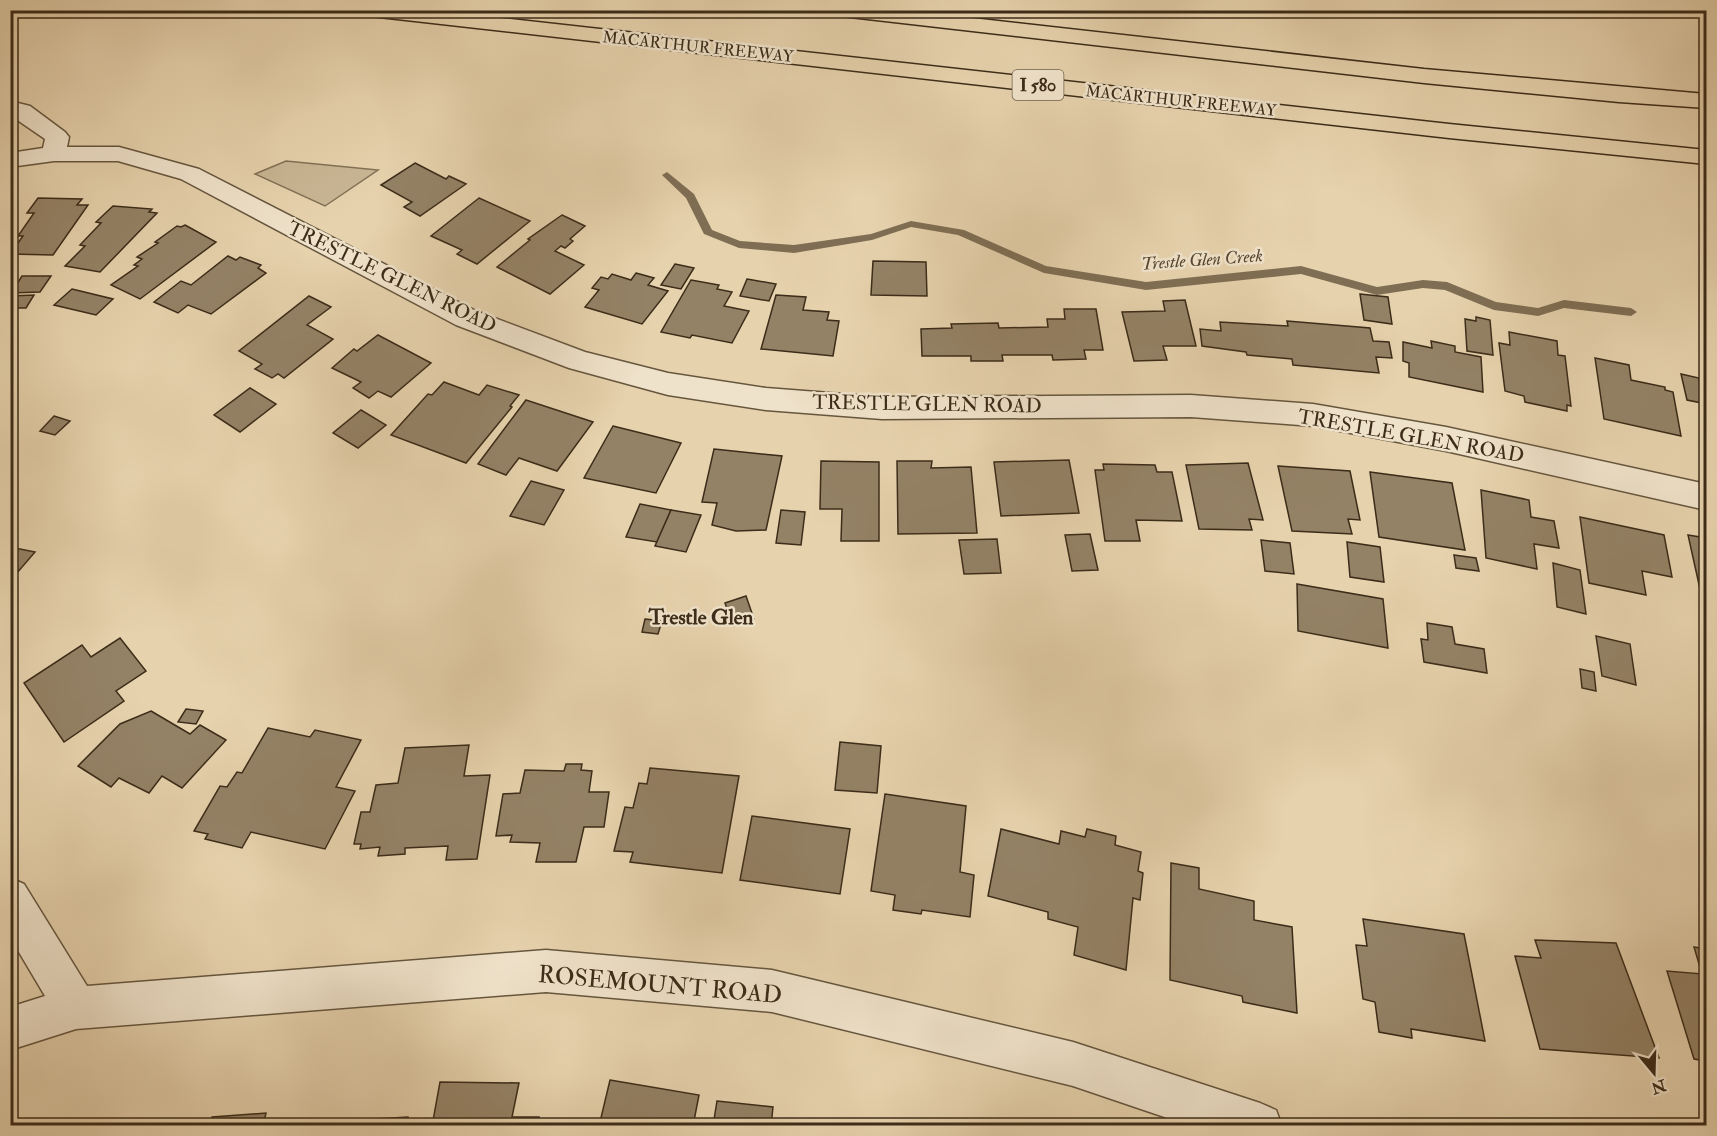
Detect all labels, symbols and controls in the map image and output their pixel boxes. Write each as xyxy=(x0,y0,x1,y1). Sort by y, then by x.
street label: MACARTHUR FREEWAY xyxy=(601,27,796,67)
road number: I 580 xyxy=(1012,70,1064,100)
street label: MACARTHUR FREEWAY xyxy=(1084,81,1279,121)
street label: TRESTLE GLEN ROAD xyxy=(283,215,501,339)
water label: Trestle Glen Creek xyxy=(1140,244,1264,276)
street label: TRESTLE GLEN ROAD xyxy=(812,389,1042,419)
street label: TRESTLE GLEN ROAD xyxy=(1296,404,1526,468)
district label: Trestle Glen xyxy=(648,604,754,631)
street label: ROSEMOUNT ROAD xyxy=(537,959,783,1011)
north arrow xyxy=(1624,1043,1684,1103)
text: N xyxy=(1648,1074,1670,1098)

